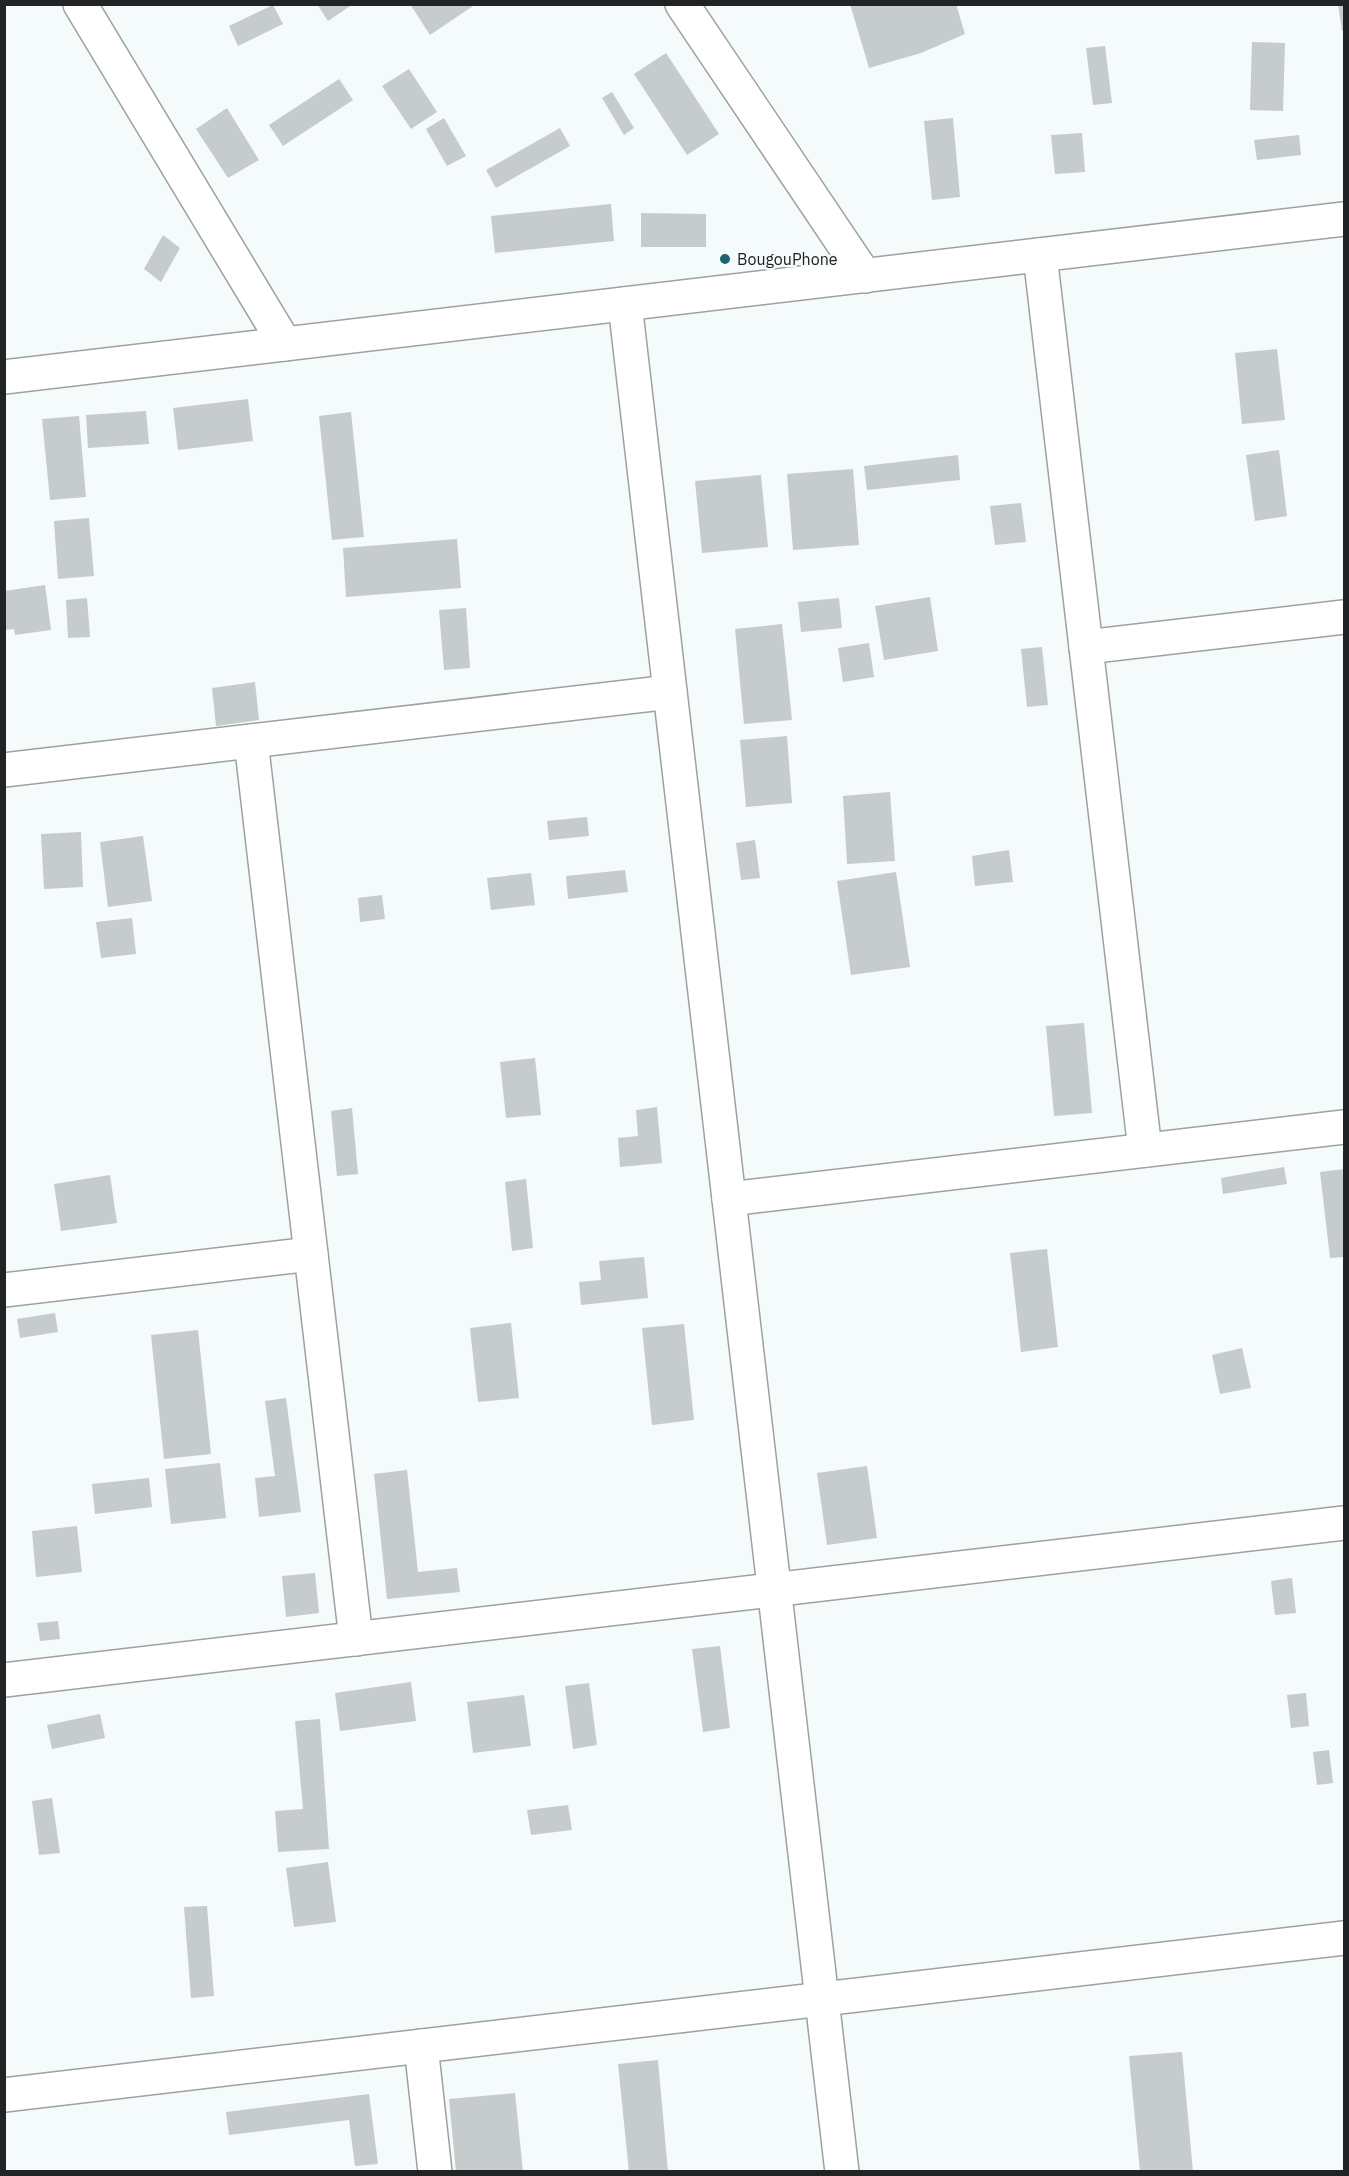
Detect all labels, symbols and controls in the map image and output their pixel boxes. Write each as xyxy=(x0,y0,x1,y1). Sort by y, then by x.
place label: BougouPhone xyxy=(737,249,838,269)
marker: BougouPhone xyxy=(718,252,732,266)

